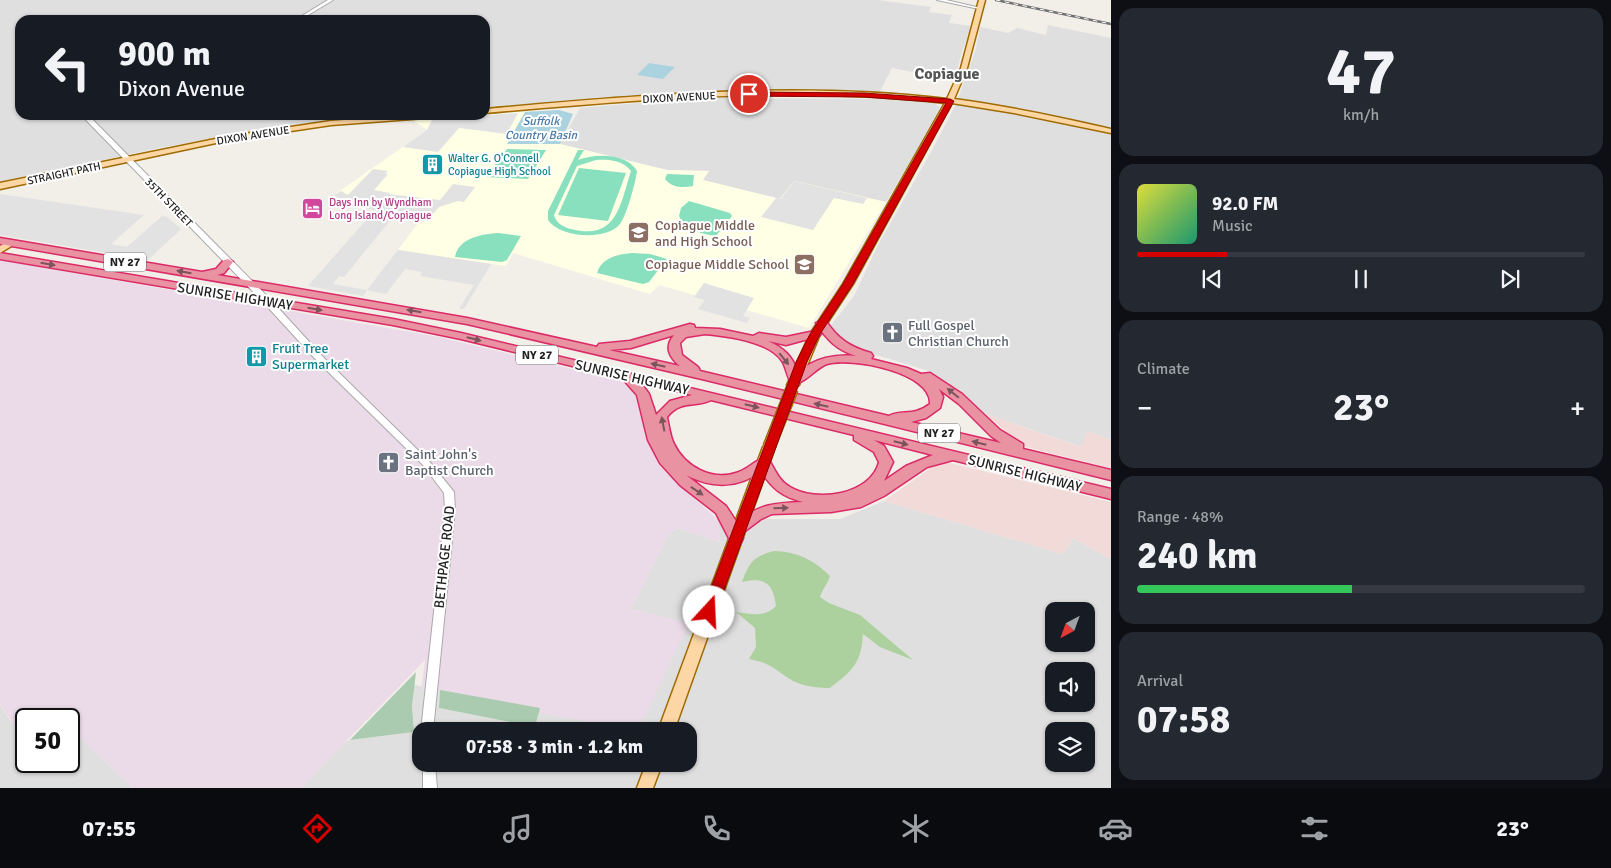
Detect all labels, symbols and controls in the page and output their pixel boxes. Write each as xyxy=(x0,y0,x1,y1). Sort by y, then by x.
text: 900 m xyxy=(118,32,211,75)
text: 47 xyxy=(1326,32,1396,112)
icon: left xyxy=(35,35,100,100)
district label: Copiague xyxy=(915,64,979,84)
pin xyxy=(728,73,770,115)
text: Dixon Avenue xyxy=(118,75,245,102)
icon: arrive xyxy=(735,80,763,108)
street label: DIXON AVENUE xyxy=(642,89,716,106)
text: km/h xyxy=(1343,105,1379,125)
water label: Suffolk Country Basin xyxy=(505,114,577,143)
street label: DIXON AVENUE xyxy=(216,123,290,148)
building icon: Walter G. O'Connell Copiague High School xyxy=(420,152,444,176)
place label: Walter G. O'Connell Copiague High School xyxy=(448,152,551,178)
street label: STRAIGHT PATH xyxy=(26,159,102,188)
street label: 35TH STREET xyxy=(142,175,196,230)
text: 92.0 FM xyxy=(1212,192,1278,216)
hotel icon: Days Inn by Wyndham Long Island/Copiague xyxy=(301,196,325,220)
place label: Days Inn by Wyndham Long Island/Copiague xyxy=(329,196,432,222)
text: Music xyxy=(1212,216,1253,236)
place label: Copiague Middle and High School xyxy=(655,217,755,250)
school or university icon: Copiague Middle and High School xyxy=(627,221,651,245)
road number: NY 27 xyxy=(104,252,146,272)
school or university icon: Copiague Middle School xyxy=(793,252,817,276)
place label: Copiague Middle School xyxy=(645,256,789,273)
one-way arrow xyxy=(40,260,56,268)
icon: previous xyxy=(1198,265,1226,293)
icon: pause xyxy=(1347,265,1375,293)
icon: next xyxy=(1496,265,1524,293)
one-way arrow xyxy=(176,268,192,276)
street label: SUNRISE HIGHWAY xyxy=(176,279,294,314)
one-way arrow xyxy=(307,305,323,313)
one-way arrow xyxy=(406,307,422,315)
place label: Full Gospel Christian Church xyxy=(908,317,1009,350)
church icon: Full Gospel Christian Church xyxy=(880,321,904,345)
one-way arrow xyxy=(467,335,482,343)
place label: Fruit Tree Supermarket xyxy=(272,340,349,373)
building icon: Fruit Tree Supermarket xyxy=(244,344,268,368)
road number: NY 27 xyxy=(516,346,558,364)
one-way arrow xyxy=(778,352,789,365)
street label: SUNRISE HIGHWAY xyxy=(573,356,690,399)
text: Climate xyxy=(1137,359,1190,379)
one-way arrow xyxy=(651,361,666,369)
text: 23° xyxy=(1333,384,1389,431)
one-way arrow xyxy=(946,387,959,398)
text: − xyxy=(1137,391,1152,425)
text: + xyxy=(1570,391,1585,425)
one-way arrow xyxy=(813,401,828,409)
one-way arrow xyxy=(744,402,759,410)
one-way arrow xyxy=(659,417,667,432)
road number: NY 27 xyxy=(918,423,960,442)
one-way arrow xyxy=(893,439,908,447)
one-way arrow xyxy=(971,439,986,447)
place label: Saint John's Baptist Church xyxy=(405,446,494,479)
church icon: Saint John's Baptist Church xyxy=(377,450,401,474)
street label: SUNRISE HIGHWAY xyxy=(966,451,1083,496)
one-way arrow xyxy=(690,486,703,495)
one-way arrow xyxy=(773,504,789,512)
street label: BETHPAGE ROAD xyxy=(431,505,458,609)
text: Range · 48% xyxy=(1137,507,1223,527)
text: 240 km xyxy=(1137,532,1258,579)
position arrow xyxy=(682,585,734,637)
north arrow xyxy=(1045,602,1095,652)
map controls xyxy=(1045,602,1095,772)
button: sound xyxy=(1045,662,1095,712)
text: Arrival xyxy=(1137,671,1183,691)
text: 07:58 xyxy=(1137,696,1230,743)
speed limit sign: 50 xyxy=(15,708,80,773)
button: layers xyxy=(1045,722,1095,772)
text: 07:58 · 3 min · 1.2 km xyxy=(466,735,643,759)
icon: directions xyxy=(300,811,335,846)
icon: music xyxy=(500,811,535,846)
icon: phone xyxy=(699,811,734,846)
icon: climate xyxy=(898,811,933,846)
icon: car xyxy=(1098,811,1133,846)
icon: filters xyxy=(1297,811,1332,846)
text: 07:55 xyxy=(82,815,136,842)
text: 23° xyxy=(1496,815,1529,842)

